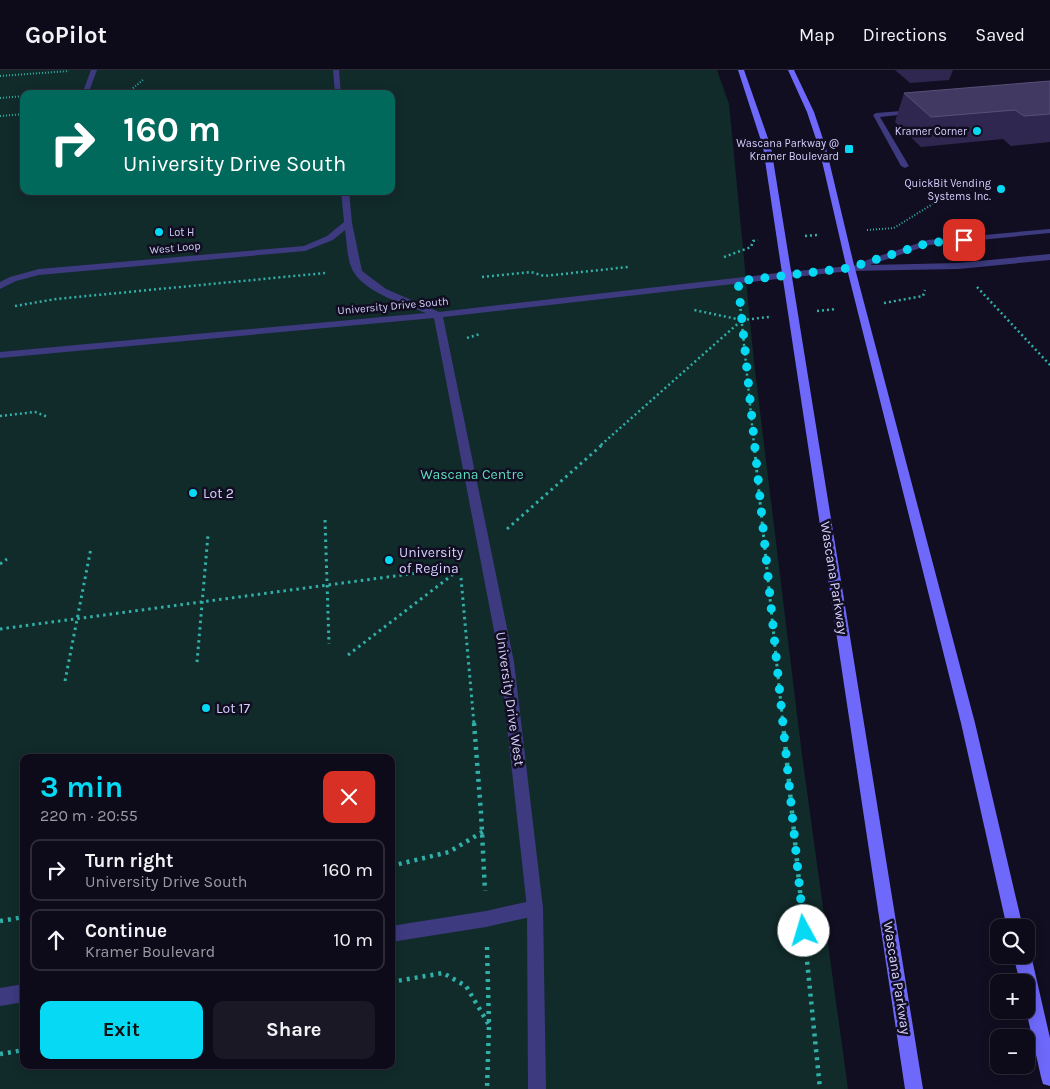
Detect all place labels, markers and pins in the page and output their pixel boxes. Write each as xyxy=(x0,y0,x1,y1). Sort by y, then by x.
place label: Kramer Corner xyxy=(895,125,967,138)
marker: Kramer Corner xyxy=(971,125,983,137)
place label: Wascana Parkway @ Kramer Boulevard xyxy=(736,137,839,163)
marker: Wascana Parkway @ Kramer Boulevard xyxy=(843,143,855,155)
place label: QuickBit Vending Systems Inc. xyxy=(904,177,992,203)
marker: QuickBit Vending Systems Inc. xyxy=(995,183,1007,195)
pin xyxy=(943,219,985,261)
marker: Lot H xyxy=(153,226,165,238)
place label: Lot H xyxy=(169,226,194,239)
place label: Lot 2 xyxy=(203,485,234,502)
marker: Lot 2 xyxy=(187,487,199,499)
place label: University of Regina xyxy=(399,544,464,577)
marker: University of Regina xyxy=(383,554,395,566)
place label: Lot 17 xyxy=(216,700,250,717)
marker: Lot 17 xyxy=(200,702,212,714)

